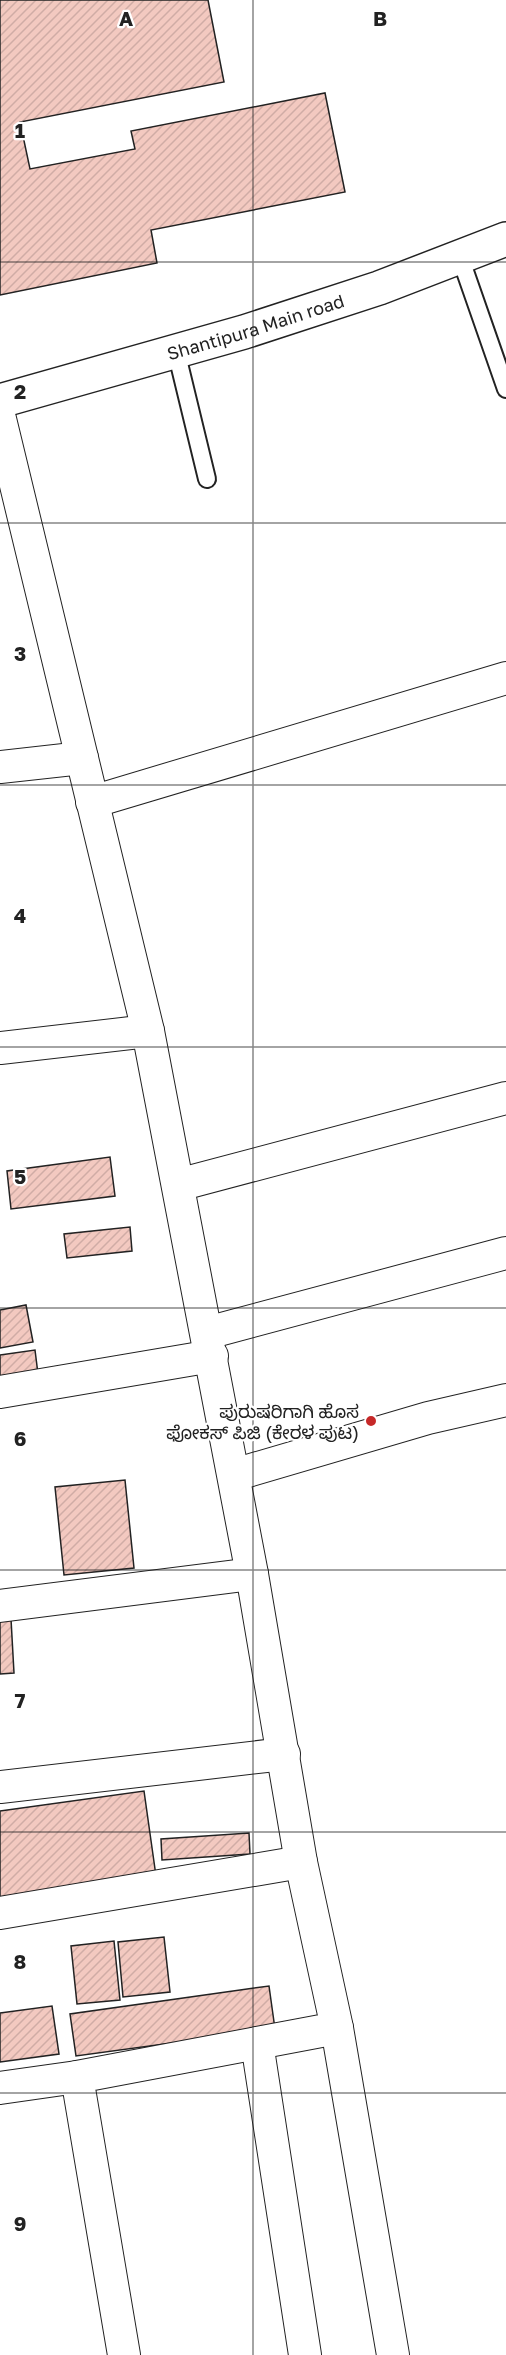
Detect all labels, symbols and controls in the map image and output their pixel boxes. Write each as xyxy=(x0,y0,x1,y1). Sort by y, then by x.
text: A xyxy=(119,6,133,30)
text: B xyxy=(373,6,387,30)
text: 1 xyxy=(15,118,25,142)
street label: Shantipura Main road xyxy=(164,289,347,364)
text: 2 xyxy=(14,379,26,403)
text: 3 xyxy=(14,641,26,665)
text: 4 xyxy=(14,903,26,927)
text: 5 xyxy=(14,1164,26,1188)
place label: ಪುರುಷರಿಗಾಗಿ ಹೊಸ ಫೋಕಸ್ ಪಿಜಿ (ಕೇರಳ ಪುಟ) xyxy=(166,1400,359,1443)
marker: ಪುರುಷರಿಗಾಗಿ ಹೊಸ ಫೋಕಸ್ ಪಿಜಿ (ಕೇರಳ ಪುಟ) xyxy=(364,1414,378,1428)
text: 6 xyxy=(14,1426,26,1450)
text: 7 xyxy=(15,1688,26,1712)
text: 8 xyxy=(14,1949,26,1973)
text: 9 xyxy=(14,2211,26,2235)

